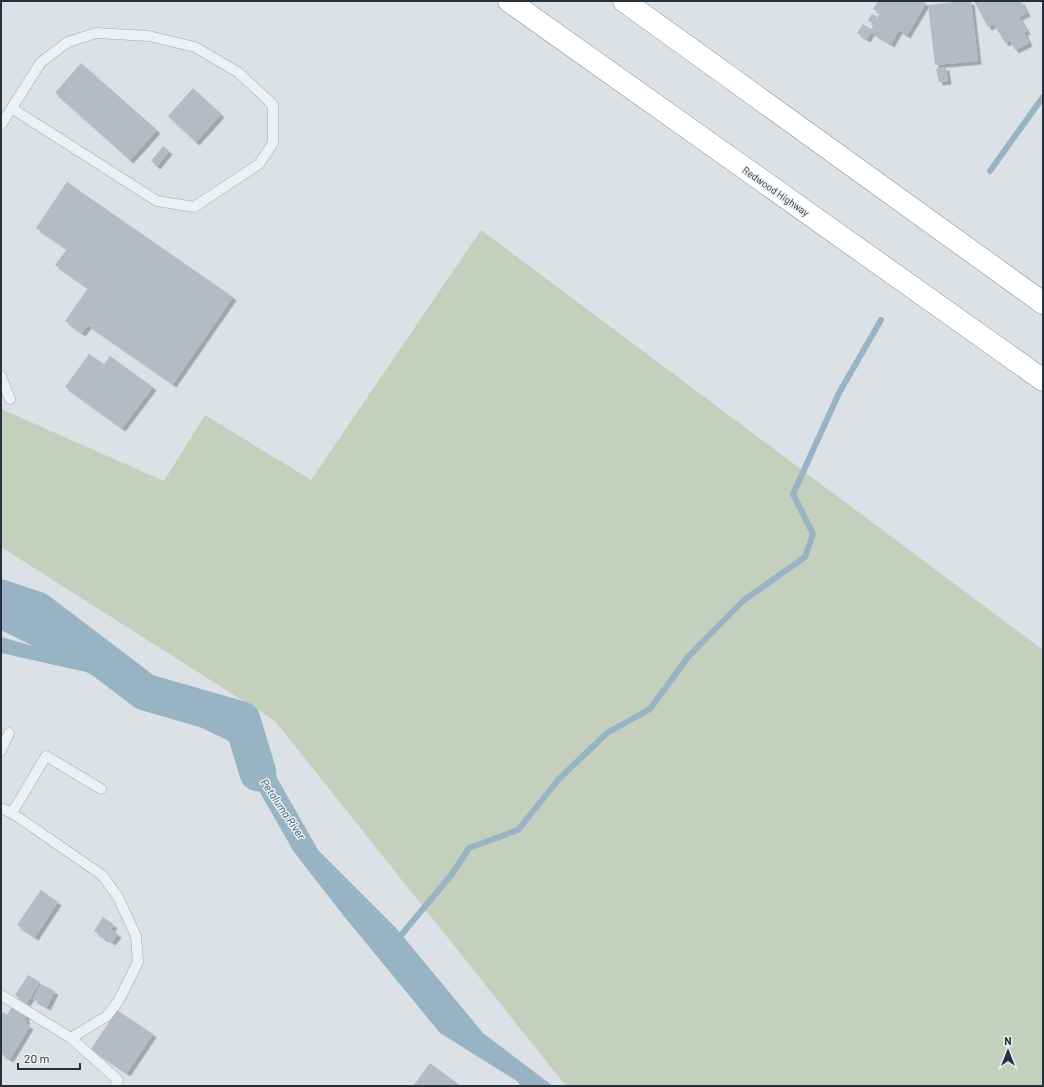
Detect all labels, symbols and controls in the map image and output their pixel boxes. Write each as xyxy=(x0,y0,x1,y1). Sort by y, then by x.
street label: Redwood Highway xyxy=(740,163,812,219)
water label: Petaluma River xyxy=(258,776,309,842)
north arrow xyxy=(988,1031,1028,1071)
text: N xyxy=(1004,1034,1012,1047)
scale bar xyxy=(18,1045,80,1071)
text: 20 m xyxy=(24,1051,50,1065)

